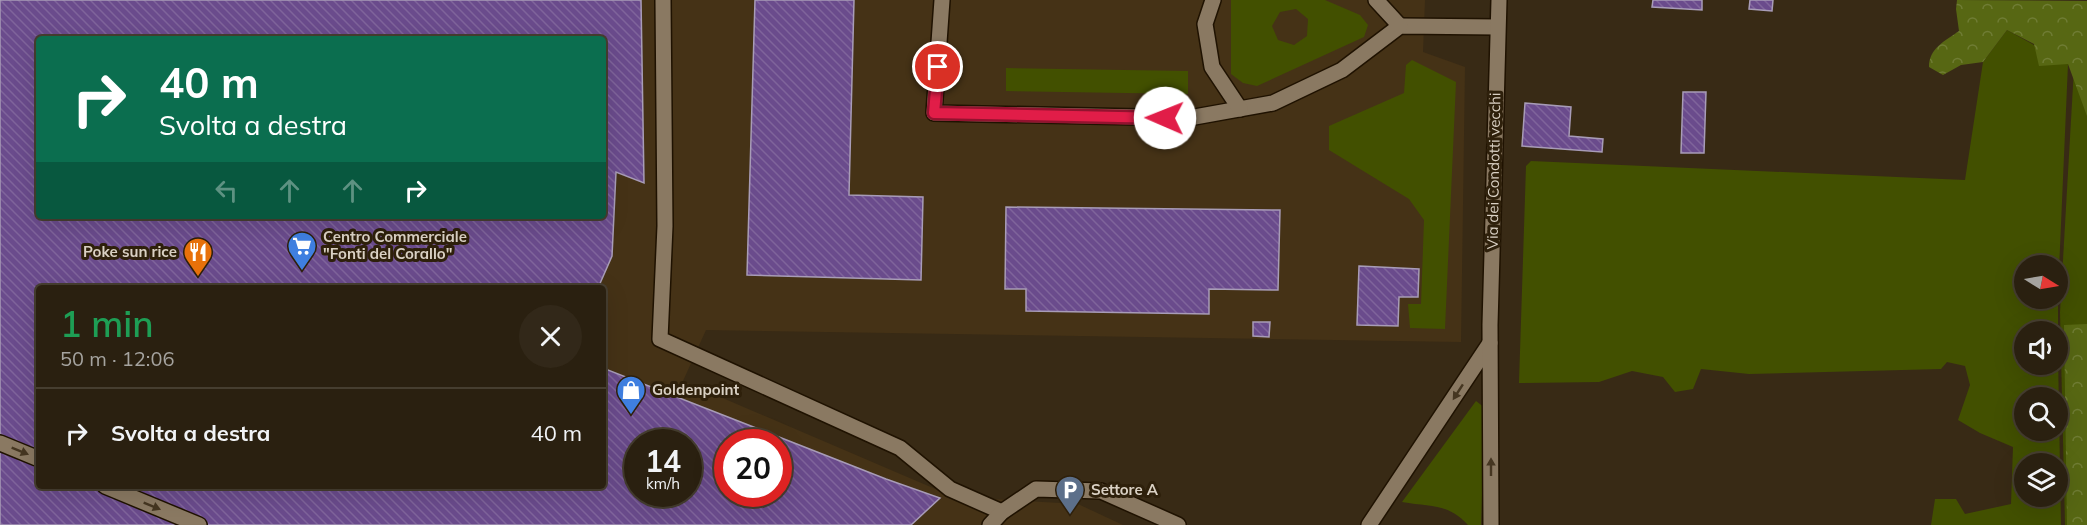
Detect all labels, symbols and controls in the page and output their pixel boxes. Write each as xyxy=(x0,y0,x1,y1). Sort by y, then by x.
pin xyxy=(912,41,963,92)
icon: arrive xyxy=(921,50,954,83)
text: 40 m xyxy=(159,56,259,109)
icon: right xyxy=(60,60,138,138)
position arrow xyxy=(1133,86,1197,150)
street label: Via dei Condotti vecchi xyxy=(1483,92,1504,250)
text: Svolta a destra xyxy=(159,108,347,142)
icon: left xyxy=(210,174,243,207)
icon: ahead xyxy=(273,174,306,207)
icon: ahead xyxy=(336,174,369,207)
icon: right xyxy=(399,174,432,207)
place label: Centro Commerciale "Fonti del Corallo" xyxy=(323,227,467,263)
supermarket icon: Centro Commerciale "Fonti del Corallo" xyxy=(286,230,318,272)
restaurant icon: Poke sun rice xyxy=(182,236,214,278)
place label: Poke sun rice xyxy=(83,242,177,261)
north arrow xyxy=(2014,255,2068,309)
map controls xyxy=(2014,255,2068,507)
text: 1 min xyxy=(60,301,154,346)
button: close xyxy=(519,305,582,368)
button: sound xyxy=(2014,321,2068,375)
text: 50 m · 12:06 xyxy=(60,346,174,371)
shop icon: Goldenpoint xyxy=(615,374,647,416)
place label: Goldenpoint xyxy=(652,380,740,399)
one-way arrow xyxy=(1452,383,1464,399)
button: search xyxy=(2014,387,2068,441)
icon: right xyxy=(60,417,93,450)
text: Svolta a destra xyxy=(111,419,270,447)
text: 40 m xyxy=(531,419,582,447)
speed limit sign: 20 xyxy=(714,429,792,507)
text: 14 xyxy=(645,442,681,480)
one-way arrow xyxy=(11,446,29,456)
button: layers xyxy=(2014,453,2068,507)
one-way arrow xyxy=(1486,457,1496,476)
text: km/h xyxy=(646,474,680,493)
parking icon: Settore A xyxy=(1054,474,1086,516)
place label: Settore A xyxy=(1091,480,1159,499)
one-way arrow xyxy=(143,501,160,510)

